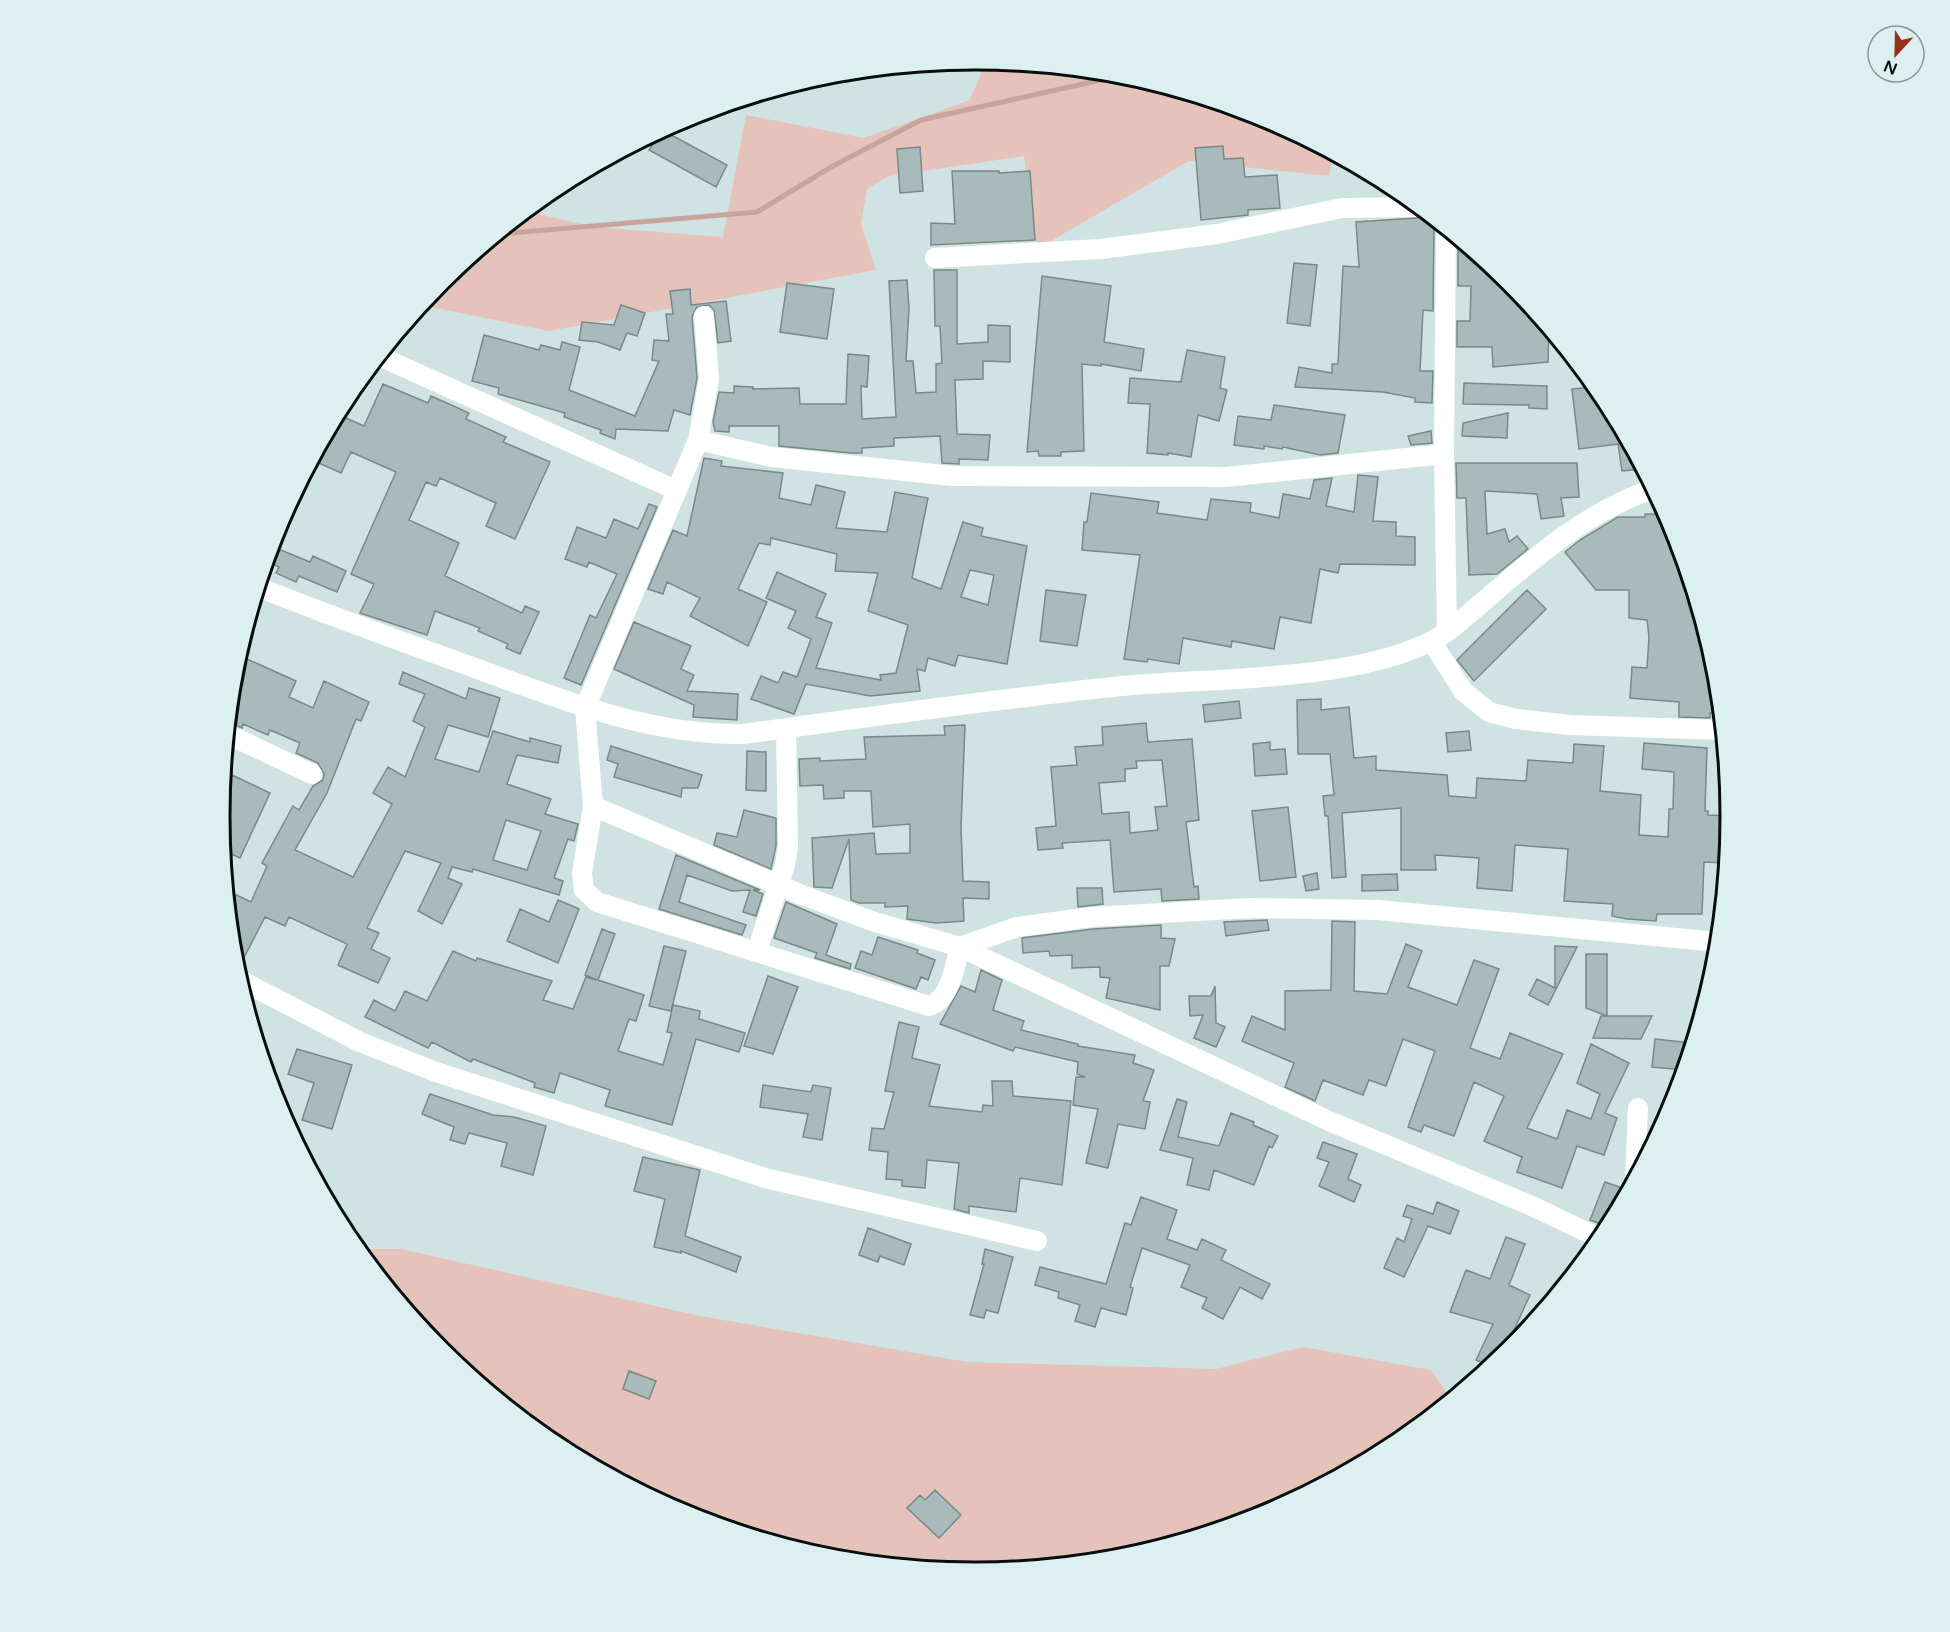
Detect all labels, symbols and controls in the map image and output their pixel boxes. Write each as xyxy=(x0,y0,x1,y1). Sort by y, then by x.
north arrow xyxy=(1866,24,1926,84)
text: N xyxy=(1881,55,1900,79)

